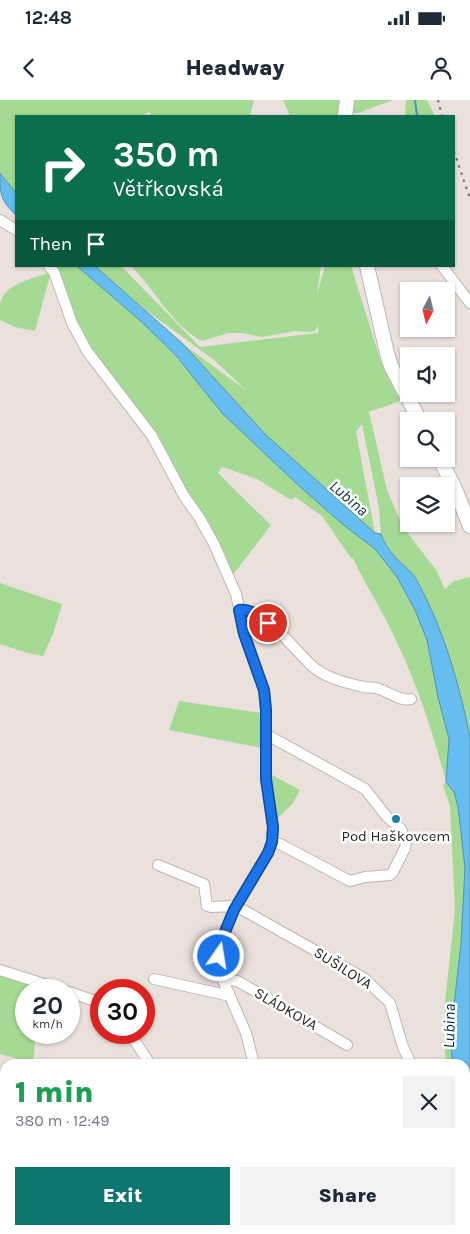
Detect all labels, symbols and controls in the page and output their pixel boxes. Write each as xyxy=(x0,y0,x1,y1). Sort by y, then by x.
text: 12:48 xyxy=(25,7,72,29)
icon: back xyxy=(15,54,43,82)
icon: person xyxy=(427,54,455,82)
text: Headway xyxy=(185,55,285,81)
text: 350 m xyxy=(113,134,219,175)
icon: right xyxy=(30,135,95,200)
text: Větřkovská xyxy=(113,176,224,202)
icon: arrive xyxy=(82,230,110,258)
text: Then xyxy=(30,233,72,255)
north arrow xyxy=(400,282,455,338)
map controls xyxy=(400,282,455,532)
button: sound xyxy=(400,347,455,402)
button: search xyxy=(400,412,455,467)
water label: Lubina xyxy=(326,476,372,520)
button: layers xyxy=(400,477,455,532)
pin xyxy=(247,602,289,644)
icon: arrive xyxy=(254,609,282,637)
marker: Pod Haškovcem xyxy=(390,813,402,825)
place label: Pod Haškovcem xyxy=(342,827,450,845)
position arrow xyxy=(192,929,244,981)
street label: SUŠILOVA xyxy=(311,943,376,993)
speed limit sign: 30 xyxy=(90,979,155,1044)
street label: SLÁDKOVA xyxy=(251,984,321,1034)
text: 20 xyxy=(32,991,63,1020)
water label: Lubina xyxy=(439,1003,459,1049)
text: km/h xyxy=(32,1017,63,1031)
text: 1 min xyxy=(15,1074,94,1110)
button: close xyxy=(403,1076,455,1128)
text: 380 m · 12:49 xyxy=(15,1111,109,1130)
button: Exit xyxy=(15,1167,230,1225)
button: Share xyxy=(240,1167,455,1225)

